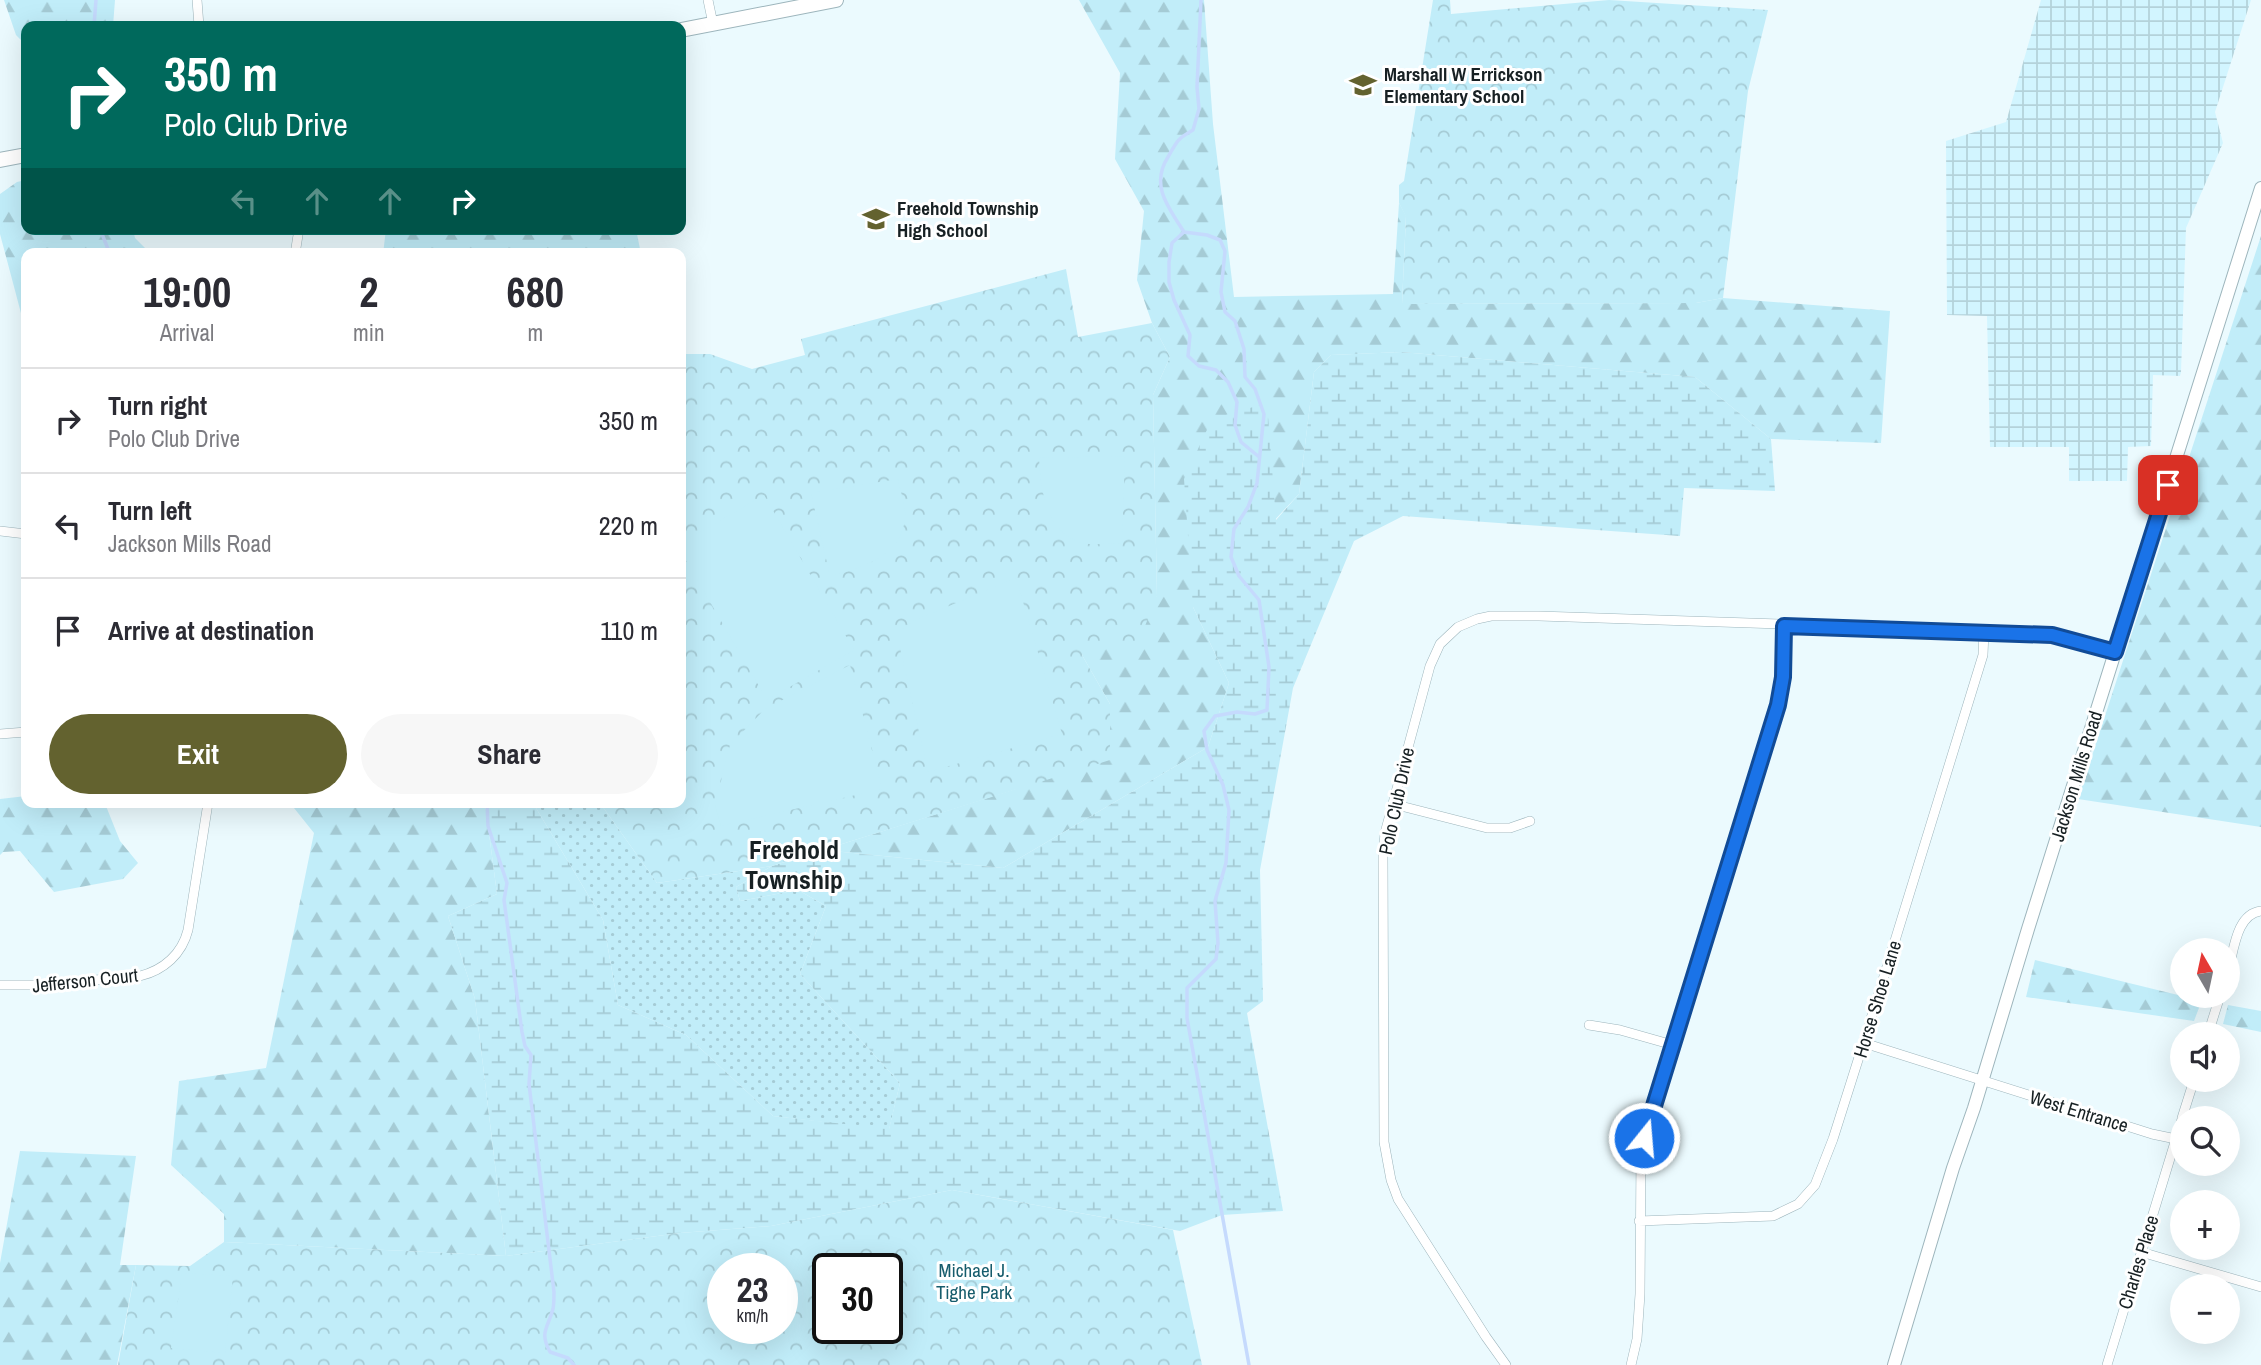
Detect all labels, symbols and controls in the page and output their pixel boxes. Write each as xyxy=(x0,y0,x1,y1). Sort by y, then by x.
text: 350 m xyxy=(164,40,278,106)
icon: right xyxy=(49,49,140,140)
place label: Marshall W Errickson Elementary School xyxy=(1384,61,1542,109)
school or university icon: Marshall W Errickson Elementary School xyxy=(1348,70,1378,100)
text: Polo Club Drive xyxy=(164,103,348,146)
icon: left xyxy=(225,182,263,220)
icon: ahead xyxy=(298,182,336,220)
icon: ahead xyxy=(371,182,409,220)
icon: right xyxy=(444,182,482,220)
place label: Freehold Township High School xyxy=(897,195,1039,243)
school or university icon: Freehold Township High School xyxy=(861,204,891,234)
text: 19:00 xyxy=(143,264,231,320)
text: 2 xyxy=(359,264,378,320)
text: 680 xyxy=(507,264,564,320)
text: Arrival xyxy=(160,317,214,348)
text: min xyxy=(353,317,385,348)
text: m xyxy=(527,317,543,348)
text: Turn right xyxy=(108,388,207,423)
icon: right xyxy=(49,402,87,440)
text: 350 m xyxy=(599,403,658,438)
text: Polo Club Drive xyxy=(108,423,240,454)
pin xyxy=(2138,455,2198,515)
icon: arrive xyxy=(2149,466,2187,504)
text: Turn left xyxy=(108,493,192,528)
icon: left xyxy=(49,507,87,545)
text: 220 m xyxy=(599,508,658,543)
text: Jackson Mills Road xyxy=(108,528,272,559)
icon: arrive xyxy=(49,612,87,650)
text: Arrive at destination xyxy=(108,613,314,648)
text: 110 m xyxy=(600,613,658,648)
street label: Jackson Mills Road xyxy=(2044,708,2108,844)
button: Exit xyxy=(49,714,347,794)
button: Share xyxy=(361,714,658,794)
street label: Polo Club Drive xyxy=(1372,745,1420,857)
district label: Freehold Township xyxy=(745,832,843,897)
street label: Horse Shoe Lane xyxy=(1847,937,1907,1061)
north arrow xyxy=(2170,938,2240,1008)
map controls xyxy=(2170,938,2240,1344)
street label: Jefferson Court xyxy=(31,961,140,998)
button: sound xyxy=(2170,1022,2240,1092)
street label: West Entrance xyxy=(2026,1084,2132,1138)
position arrow xyxy=(1607,1101,1681,1175)
button: search xyxy=(2170,1106,2240,1176)
button: + xyxy=(2170,1190,2240,1260)
street label: Charles Place xyxy=(2111,1212,2165,1312)
speed limit sign: 30 xyxy=(812,1253,903,1344)
park label: Michael J. Tighe Park xyxy=(936,1257,1012,1305)
text: 23 xyxy=(737,1266,768,1313)
button: − xyxy=(2170,1274,2240,1344)
text: km/h xyxy=(737,1303,769,1328)

